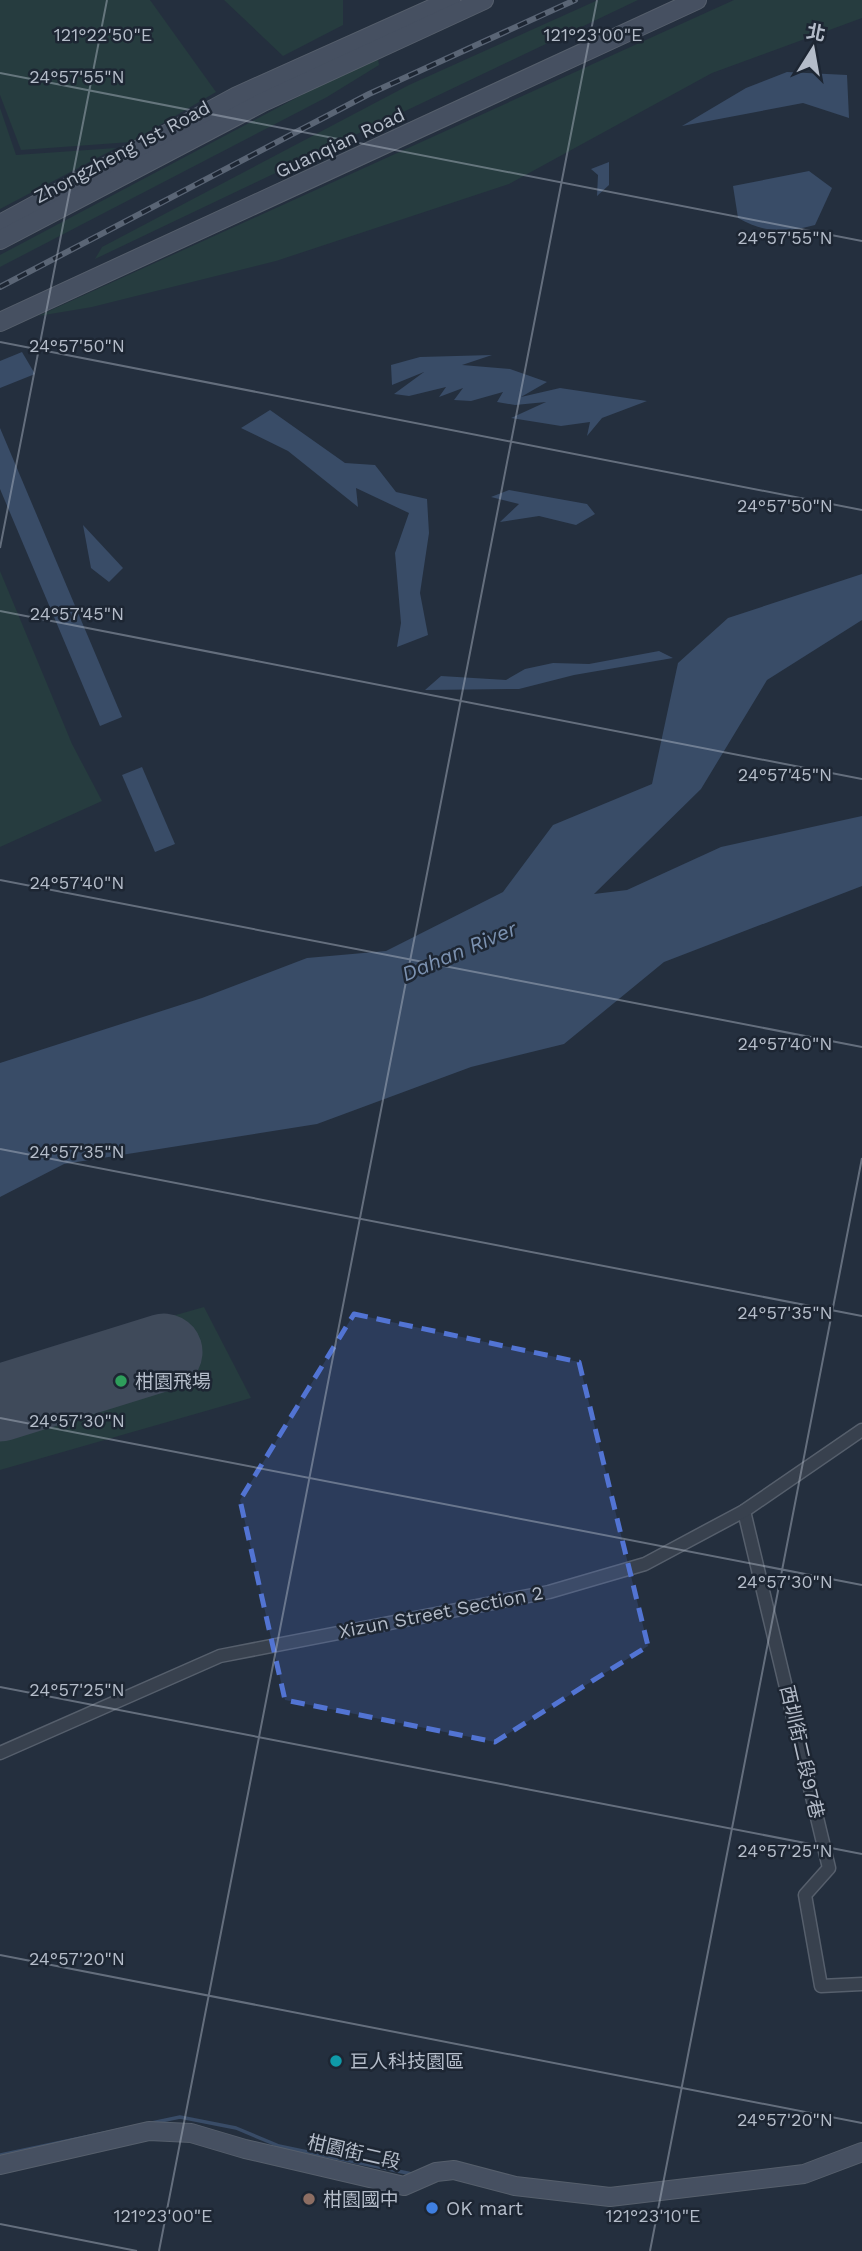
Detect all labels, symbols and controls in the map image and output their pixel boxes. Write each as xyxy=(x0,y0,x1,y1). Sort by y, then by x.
north arrow xyxy=(778,14,848,84)
text: 北 xyxy=(805,20,828,46)
text: 121°22'50"E xyxy=(54,24,152,45)
text: 121°23'00"E xyxy=(543,24,643,45)
text: 24°57'55"N xyxy=(29,66,125,87)
street label: Zhongzheng 1st Road xyxy=(30,96,214,208)
street label: Guanqian Road xyxy=(272,103,408,183)
text: 24°57'55"N xyxy=(737,227,833,248)
text: 24°57'50"N xyxy=(29,335,125,356)
text: 24°57'50"N xyxy=(737,495,833,516)
text: 24°57'45"N xyxy=(30,603,124,624)
text: 24°57'45"N xyxy=(738,764,832,785)
text: 24°57'40"N xyxy=(29,872,125,893)
water label: Dahan River xyxy=(398,915,521,986)
text: 24°57'40"N xyxy=(737,1033,833,1054)
text: 24°57'35"N xyxy=(29,1141,125,1162)
text: 24°57'35"N xyxy=(737,1302,833,1323)
place label: 柑園飛場 xyxy=(135,1370,211,1393)
marker: 柑園飛場 xyxy=(113,1373,129,1389)
text: 24°57'30"N xyxy=(29,1410,125,1431)
text: 24°57'30"N xyxy=(737,1571,833,1592)
street label: Xizun Street Section 2 xyxy=(337,1581,545,1643)
text: 24°57'25"N xyxy=(29,1679,125,1700)
street label: 西圳街二段97巷 xyxy=(775,1683,829,1821)
text: 24°57'25"N xyxy=(737,1840,833,1861)
text: 24°57'20"N xyxy=(29,1948,125,1969)
place label: 巨人科技園區 xyxy=(350,2050,464,2073)
marker: 巨人科技園區 xyxy=(328,2053,344,2069)
text: 24°57'20"N xyxy=(737,2109,833,2130)
street label: 柑園街二段 xyxy=(305,2130,403,2174)
place label: 柑園國中 xyxy=(323,2188,399,2211)
marker: 柑園國中 xyxy=(301,2191,317,2207)
place label: OK mart xyxy=(446,2197,523,2220)
marker: OK mart xyxy=(424,2200,440,2216)
text: 121°23'00"E xyxy=(113,2205,213,2226)
text: 121°23'10"E xyxy=(606,2205,700,2226)

